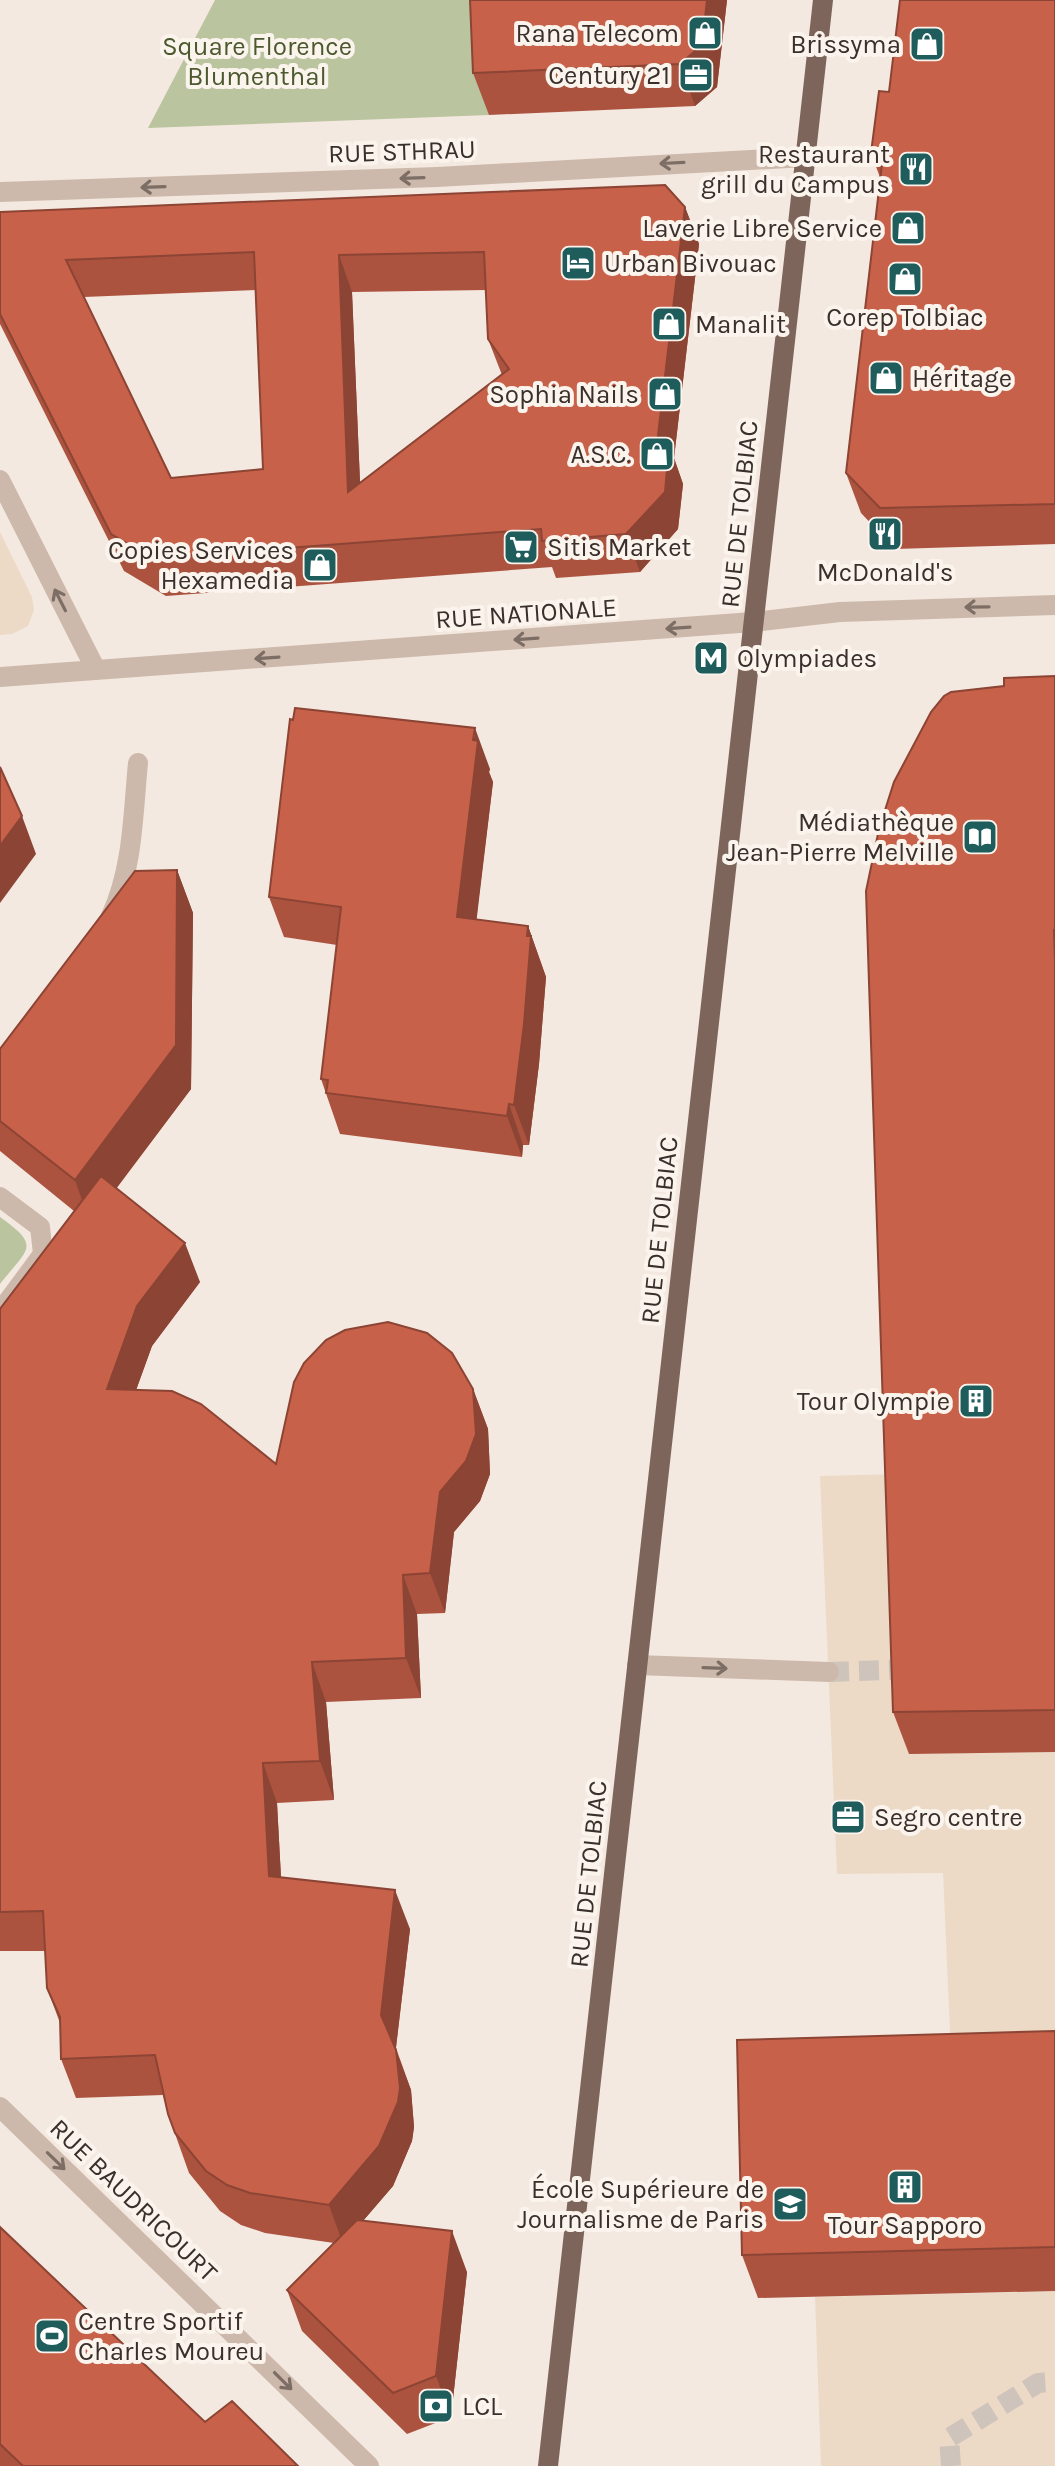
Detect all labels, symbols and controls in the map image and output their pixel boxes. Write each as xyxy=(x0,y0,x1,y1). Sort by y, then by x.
shop icon: Rana Telecom xyxy=(686,14,724,52)
place label: Rana Telecom xyxy=(516,18,679,49)
shop icon: Brissyma xyxy=(908,25,946,63)
place label: Brissyma xyxy=(790,29,901,60)
park label: Square Florence Blumenthal xyxy=(162,31,352,92)
office icon: Century 21 xyxy=(677,56,715,94)
place label: Century 21 xyxy=(548,60,670,91)
street label: RUE STHRAU xyxy=(328,133,476,170)
place label: Restaurant grill du Campus xyxy=(701,139,890,200)
restaurant icon: Restaurant grill du Campus xyxy=(897,150,935,188)
one-way arrow xyxy=(659,156,686,171)
one-way arrow xyxy=(399,170,426,185)
one-way arrow xyxy=(140,179,167,194)
shop icon: Laverie Libre Service xyxy=(889,209,927,247)
place label: Laverie Libre Service xyxy=(642,213,882,244)
hotel icon: Urban Bivouac xyxy=(559,244,597,282)
place label: Urban Bivouac xyxy=(604,248,777,279)
shop icon: Corep Tolbiac xyxy=(886,260,924,298)
place label: Corep Tolbiac xyxy=(826,302,984,333)
shop icon: Manalit xyxy=(650,305,688,343)
place label: Manalit xyxy=(695,309,786,340)
shop icon: Héritage xyxy=(867,359,905,397)
place label: Héritage xyxy=(912,363,1012,394)
shop icon: Sophia Nails xyxy=(646,375,684,413)
place label: Sophia Nails xyxy=(489,379,639,410)
street label: RUE DE TOLBIAC xyxy=(714,419,765,609)
shop icon: A.S.C. xyxy=(638,435,676,473)
place label: A.S.C. xyxy=(570,439,631,470)
restaurant icon: McDonald's xyxy=(866,515,904,553)
supermarket icon: Sitis Market xyxy=(502,528,540,566)
place label: Sitis Market xyxy=(547,532,692,563)
place label: Copies Services Hexamedia xyxy=(108,535,294,596)
shop icon: Copies Services Hexamedia xyxy=(301,546,339,584)
place label: McDonald's xyxy=(817,557,953,588)
one-way arrow xyxy=(52,589,68,613)
street label: RUE NATIONALE xyxy=(434,592,618,635)
one-way arrow xyxy=(964,600,991,615)
one-way arrow xyxy=(666,621,692,636)
one-way arrow xyxy=(513,632,540,647)
metro station icon: Olympiades xyxy=(692,639,730,677)
place label: Olympiades xyxy=(737,643,877,674)
one-way arrow xyxy=(254,651,281,666)
place label: Médiathèque Jean-Pierre Melville xyxy=(726,807,954,868)
library icon: Médiathèque Jean-Pierre Melville xyxy=(961,818,999,856)
street label: RUE DE TOLBIAC xyxy=(634,1135,685,1325)
building icon: Tour Olympie xyxy=(957,1382,995,1420)
place label: Tour Olympie xyxy=(797,1386,950,1417)
one-way arrow xyxy=(701,1661,728,1676)
street label: RUE DE TOLBIAC xyxy=(563,1779,614,1969)
office icon: Segro centre xyxy=(829,1798,867,1836)
place label: Segro centre xyxy=(874,1802,1023,1833)
street label: RUE BAUDRICOURT xyxy=(43,2113,224,2288)
one-way arrow xyxy=(46,2151,65,2170)
building icon: Tour Sapporo xyxy=(886,2168,924,2206)
place label: École Supérieure de Journalisme de Paris xyxy=(517,2173,764,2235)
school or university icon: École Supérieure de Journalisme de Paris xyxy=(771,2185,809,2223)
place label: Tour Sapporo xyxy=(828,2210,982,2241)
place label: Centre Sportif Charles Moureu xyxy=(78,2306,264,2367)
sports icon: Centre Sportif Charles Moureu xyxy=(33,2317,71,2355)
one-way arrow xyxy=(273,2371,292,2390)
bank icon: LCL xyxy=(417,2387,455,2425)
place label: LCL xyxy=(462,2391,502,2422)

